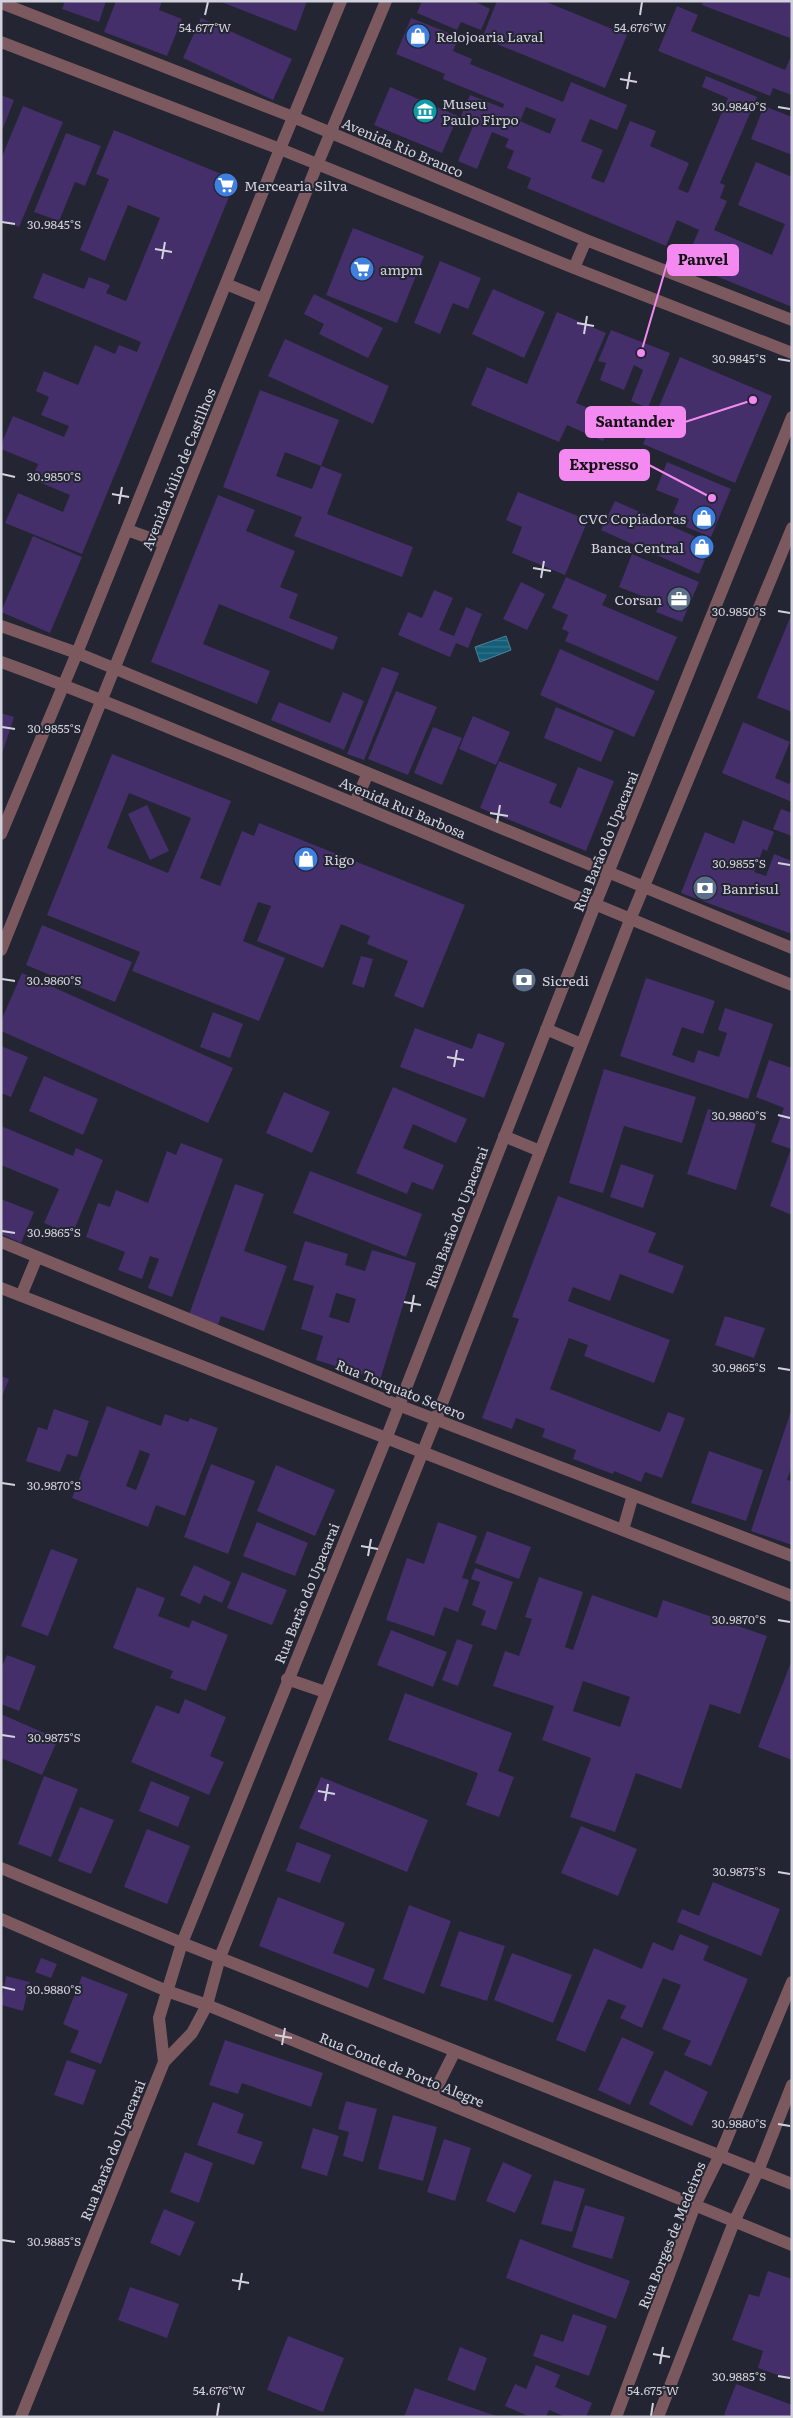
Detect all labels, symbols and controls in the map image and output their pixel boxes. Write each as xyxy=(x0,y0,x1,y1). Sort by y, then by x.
text: 54.677°W xyxy=(179,18,231,36)
text: 54.676°W xyxy=(614,18,666,36)
shop icon: Relojoaria Laval xyxy=(405,23,431,49)
place label: Relojoaria Laval xyxy=(436,26,544,46)
place label: Museu Paulo Firpo xyxy=(442,93,519,129)
text: 30.9840°S xyxy=(712,97,767,115)
museum icon: Museu Paulo Firpo xyxy=(412,98,438,124)
street label: Avenida Rio Branco xyxy=(339,112,467,182)
supermarket icon: Mercearia Silva xyxy=(213,172,239,198)
place label: Mercearia Silva xyxy=(244,175,348,195)
text: 30.9845°S xyxy=(27,215,81,233)
callout: Panvel xyxy=(668,245,738,275)
text: Panvel xyxy=(678,247,729,270)
supermarket icon: ampm xyxy=(349,256,375,282)
place label: ampm xyxy=(380,259,423,279)
text: 30.9845°S xyxy=(712,349,766,367)
street label: Avenida Júlio de Castilhos xyxy=(136,385,220,553)
callout: Santander xyxy=(586,407,685,437)
text: Santander xyxy=(595,409,675,432)
callout: Expresso xyxy=(560,450,649,480)
text: Expresso xyxy=(569,452,639,475)
text: 30.9850°S xyxy=(27,467,81,485)
shop icon: CVC Copiadoras xyxy=(691,505,717,531)
place label: CVC Copiadoras xyxy=(579,508,686,528)
shop icon: Banca Central xyxy=(689,534,715,560)
place label: Banca Central xyxy=(591,537,684,557)
office icon: Corsan xyxy=(666,586,692,612)
place label: Corsan xyxy=(615,589,662,609)
text: 30.9850°S xyxy=(712,602,766,620)
text: 30.9855°S xyxy=(27,719,81,737)
street label: Rua Barão do Upacarai xyxy=(568,767,643,914)
street label: Avenida Rui Barbosa xyxy=(336,771,470,843)
shop icon: Rigo xyxy=(293,846,319,872)
place label: Rigo xyxy=(324,849,355,869)
text: 30.9855°S xyxy=(712,854,766,872)
bank icon: Banrisul xyxy=(692,875,718,901)
place label: Banrisul xyxy=(722,878,779,898)
bank icon: Sicredi xyxy=(511,967,537,993)
place label: Sicredi xyxy=(542,970,589,990)
text: 30.9860°S xyxy=(27,971,81,989)
text: 30.9860°S xyxy=(712,1106,766,1124)
street label: Rua Barão do Upacarai xyxy=(420,1143,492,1291)
text: 30.9865°S xyxy=(27,1223,81,1241)
street label: Rua Torquato Severo xyxy=(333,1354,469,1424)
text: 30.9865°S xyxy=(712,1358,766,1376)
text: 30.9870°S xyxy=(27,1476,81,1494)
street label: Rua Barão do Upacarai xyxy=(269,1519,344,1666)
text: 30.9870°S xyxy=(712,1610,766,1628)
text: 30.9875°S xyxy=(27,1728,81,1746)
text: 30.9875°S xyxy=(712,1862,766,1880)
text: 30.9880°S xyxy=(27,1980,82,1998)
street label: Rua Conde de Porto Alegre xyxy=(317,2027,487,2111)
street label: Rua Barão do Upacarai xyxy=(75,2076,150,2223)
text: 30.9880°S xyxy=(712,2114,767,2132)
street label: Rua Borges de Medeiros xyxy=(632,2158,710,2312)
text: 30.9885°S xyxy=(27,2232,81,2250)
text: 30.9885°S xyxy=(712,2367,766,2385)
text: 54.676°W xyxy=(193,2381,245,2399)
text: 54.675°W xyxy=(627,2381,679,2399)

